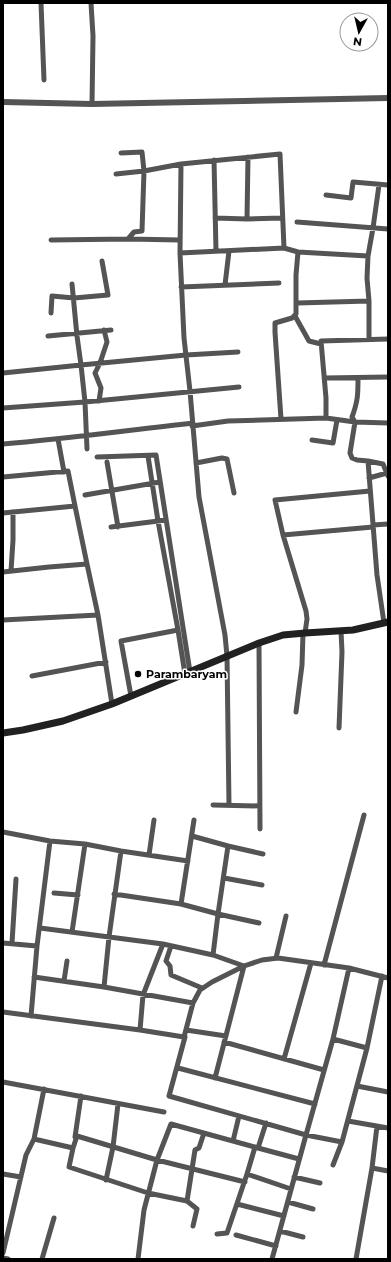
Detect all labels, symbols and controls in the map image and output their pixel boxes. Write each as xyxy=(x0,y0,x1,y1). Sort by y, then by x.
north arrow xyxy=(339,12,379,52)
text: N xyxy=(352,34,363,49)
place label: Parambaryam xyxy=(146,667,227,681)
marker: Parambaryam xyxy=(133,669,143,679)

